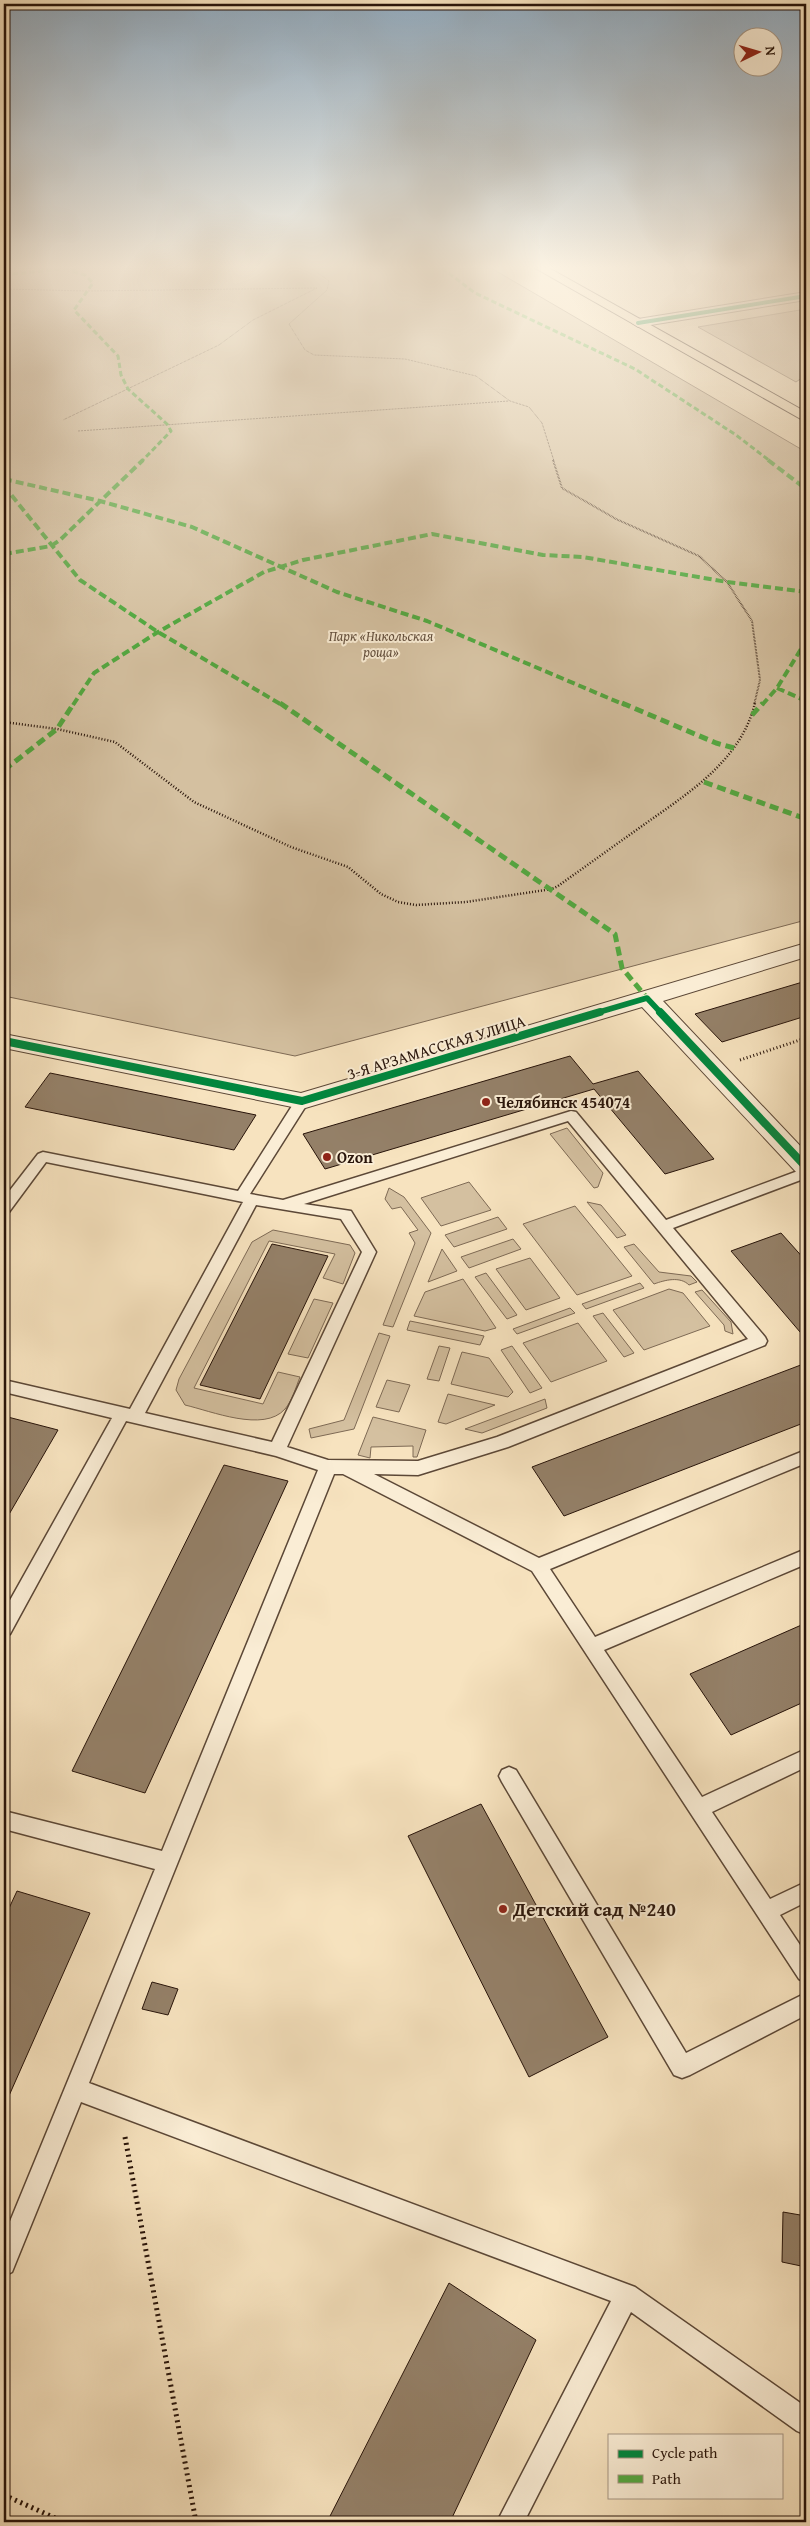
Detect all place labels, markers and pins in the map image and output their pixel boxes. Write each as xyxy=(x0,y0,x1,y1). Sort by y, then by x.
place label: Челябинск 454074 xyxy=(496,1090,630,1114)
marker: Челябинск 454074 xyxy=(480,1096,492,1108)
place label: Ozon xyxy=(337,1145,373,1169)
marker: Ozon xyxy=(321,1151,333,1163)
place label: Детский сад №240 xyxy=(512,1895,676,1923)
marker: Детский сад №240 xyxy=(497,1903,509,1915)

